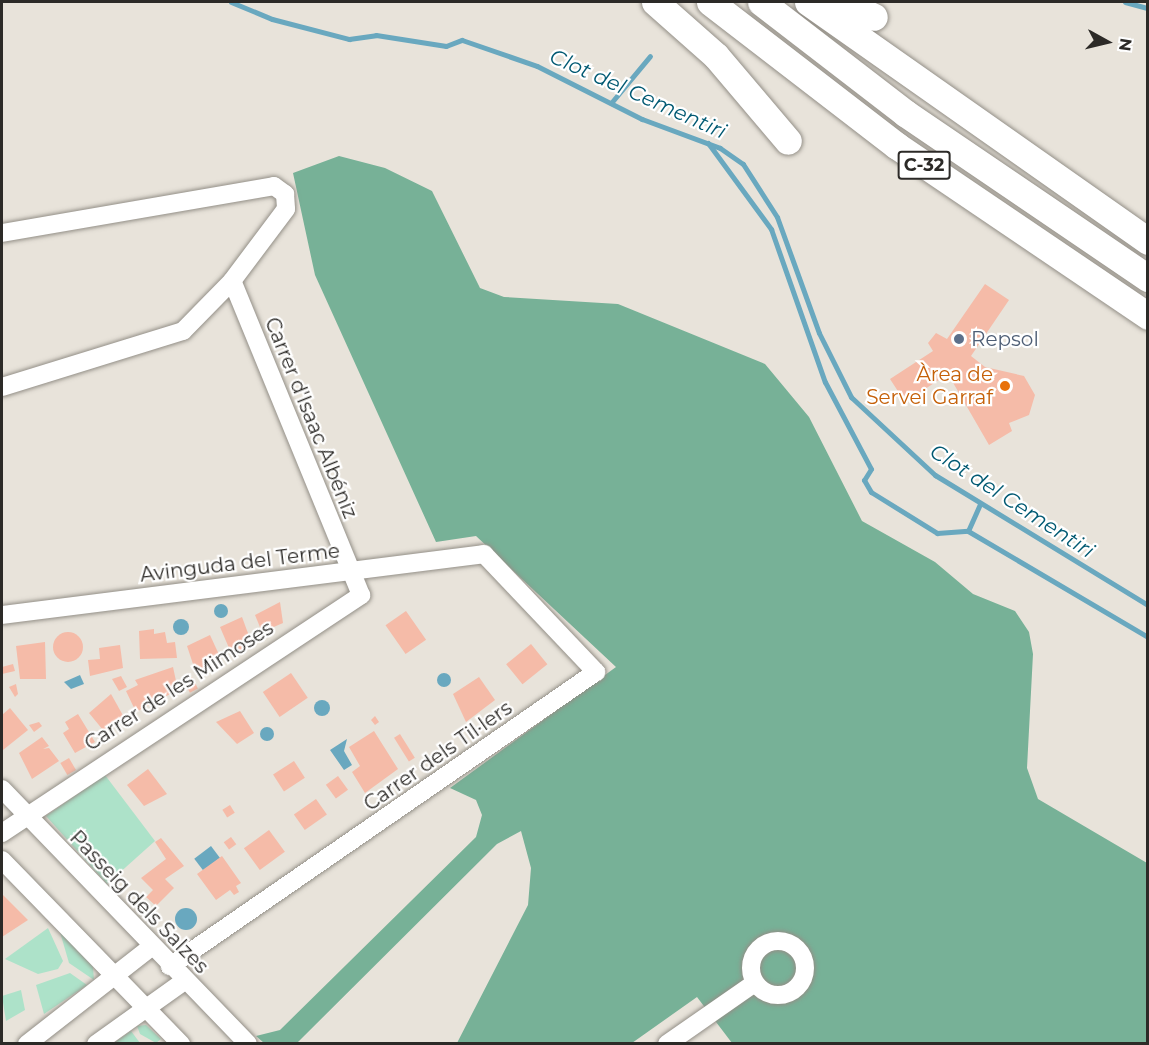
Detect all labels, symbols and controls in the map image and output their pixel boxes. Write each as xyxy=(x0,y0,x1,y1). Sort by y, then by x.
north arrow xyxy=(1077,12,1137,72)
text: N xyxy=(1115,37,1136,52)
water label: Clot del Cementiri xyxy=(546,44,730,144)
road number: C-32 xyxy=(897,150,951,180)
street label: Carrer d'Isaac Albéniz xyxy=(260,314,362,522)
place label: Repsol xyxy=(971,327,1039,351)
marker: Repsol xyxy=(952,332,966,346)
place label: Àrea de Servei Garraf xyxy=(866,362,993,409)
marker: Àrea de Servei Garraf xyxy=(998,379,1012,393)
water label: Clot del Cementiri xyxy=(925,439,1099,563)
street label: Avinguda del Terme xyxy=(139,539,341,587)
street label: Carrer de les Mimoses xyxy=(80,616,278,756)
street label: Carrer dels Til·lers xyxy=(359,696,517,816)
street label: Passeig dels Salzes xyxy=(65,826,213,978)

